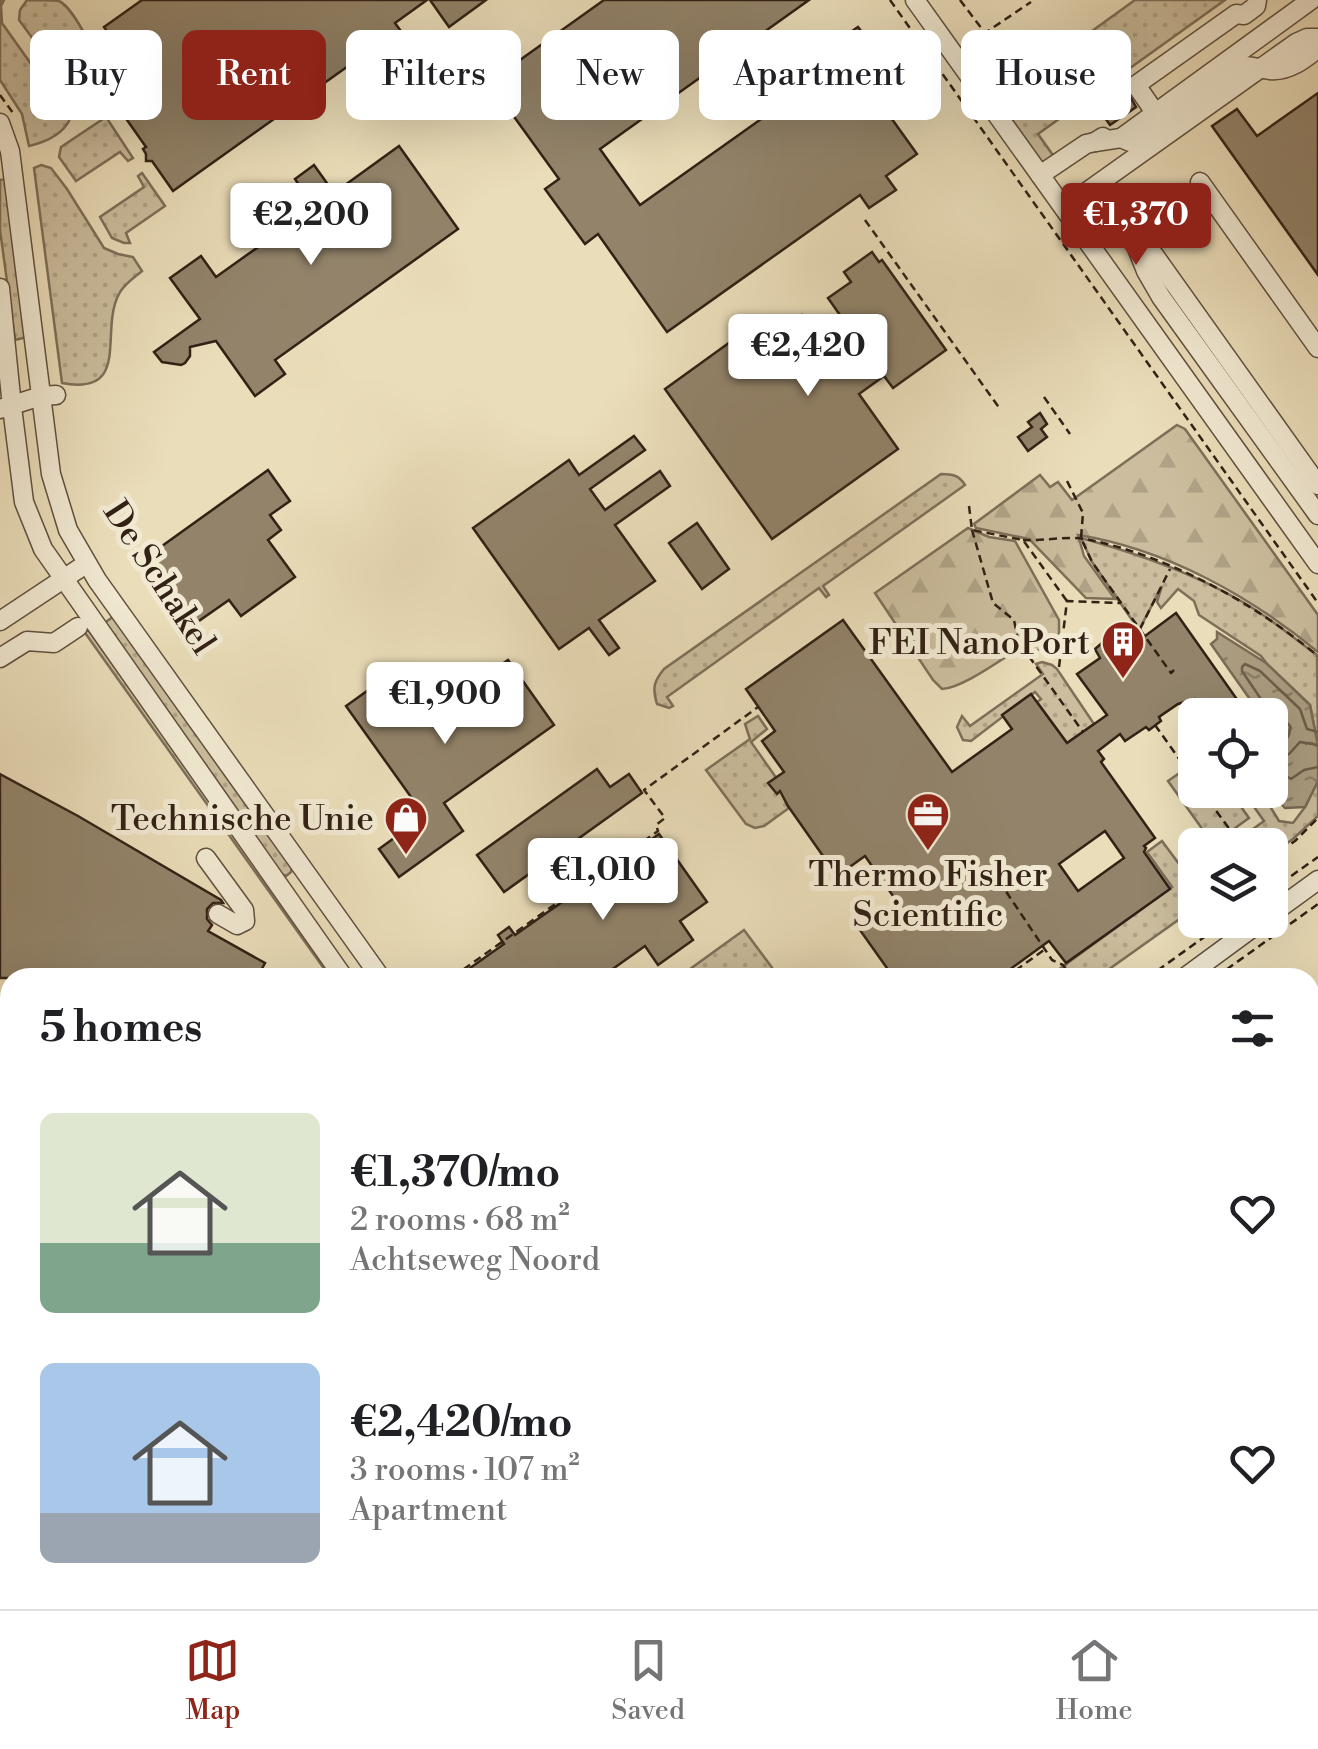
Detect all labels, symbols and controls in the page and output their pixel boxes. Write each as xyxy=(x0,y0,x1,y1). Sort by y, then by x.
chip: Buy xyxy=(30,30,162,120)
chip: Rent xyxy=(182,30,326,120)
chip: Filters xyxy=(346,30,521,120)
chip: New xyxy=(541,30,679,120)
chip: Apartment xyxy=(699,30,941,120)
chip: House xyxy=(961,30,1131,120)
pin: €2,200 xyxy=(230,183,392,268)
pin: €1,370 xyxy=(1055,183,1217,268)
text: €2,200 xyxy=(252,195,370,235)
text: €1,370 xyxy=(1083,195,1189,235)
pin: €2,420 xyxy=(727,314,889,399)
text: €2,420 xyxy=(750,326,866,366)
street label: De Schakel xyxy=(93,493,224,663)
building icon: FEI NanoPort xyxy=(1100,619,1146,680)
place label: FEI NanoPort xyxy=(869,622,1090,665)
pin: €1,900 xyxy=(364,662,526,747)
text: €1,900 xyxy=(388,674,502,714)
map controls xyxy=(1178,698,1288,938)
button: locate xyxy=(1178,698,1288,808)
office icon: Thermo Fisher Scientific xyxy=(905,791,951,852)
shop icon: Technische Unie xyxy=(383,795,429,856)
place label: Technische Unie xyxy=(111,798,374,841)
button: layers xyxy=(1178,828,1288,938)
pin: €1,010 xyxy=(522,838,684,923)
text: €1,010 xyxy=(550,850,656,890)
place label: Thermo Fisher Scientific xyxy=(808,854,1048,937)
icon: filters xyxy=(1225,1001,1280,1056)
text: 5 homes xyxy=(40,1002,202,1055)
text: €1,370/mo xyxy=(350,1147,560,1200)
icon: home xyxy=(120,1153,240,1273)
icon: heart xyxy=(1225,1186,1280,1241)
text: 2 rooms · 68 m² xyxy=(350,1200,570,1240)
text: Achtseweg Noord xyxy=(350,1240,600,1280)
text: €2,420/mo xyxy=(350,1397,572,1450)
icon: home xyxy=(120,1403,240,1523)
icon: heart xyxy=(1225,1436,1280,1491)
text: 3 rooms · 107 m² xyxy=(350,1450,580,1490)
text: Apartment xyxy=(350,1490,507,1530)
tab: Map xyxy=(185,1633,241,1728)
tab: Saved xyxy=(611,1633,685,1728)
tab: Home xyxy=(1056,1633,1133,1728)

